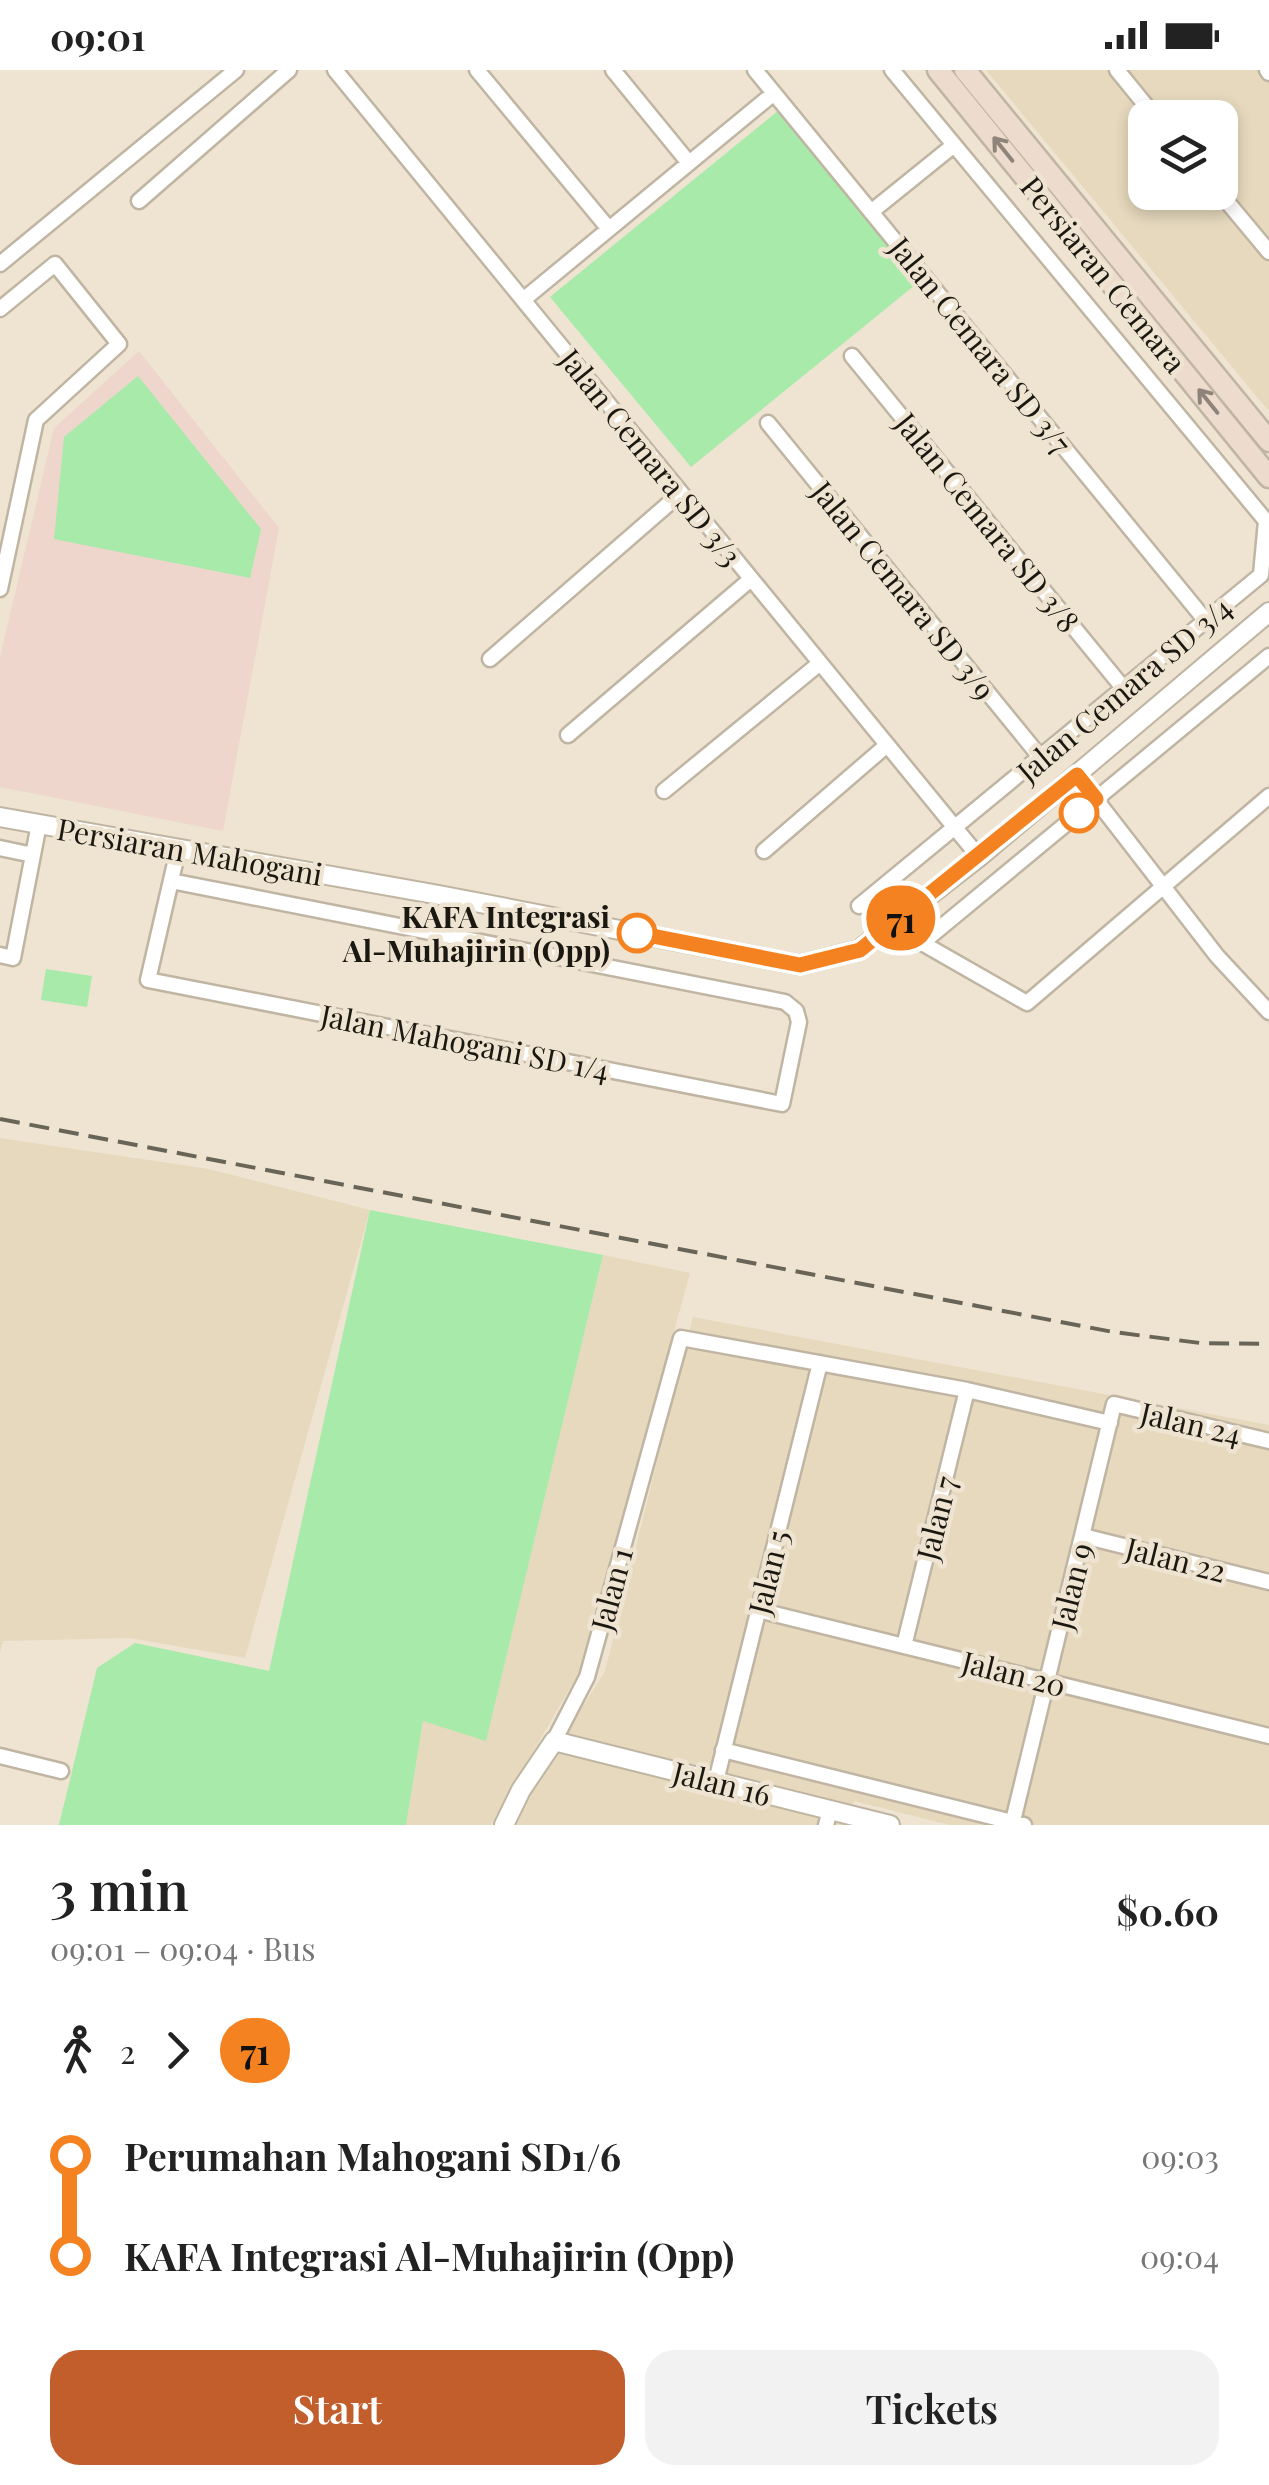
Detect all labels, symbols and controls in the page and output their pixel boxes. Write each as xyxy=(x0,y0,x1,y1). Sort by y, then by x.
text: 09:01 xyxy=(50,10,146,61)
map controls xyxy=(1128,100,1238,210)
button: layers xyxy=(1128,100,1238,210)
one-way arrow xyxy=(992,137,1014,163)
street label: Persiaran Cemara xyxy=(1012,167,1196,381)
street label: Jalan Cemara SD 3/7 xyxy=(880,227,1081,462)
street label: Jalan Cemara SD 3/3 xyxy=(550,339,751,574)
one-way arrow xyxy=(1197,389,1219,415)
street label: Jalan Cemara SD 3/8 xyxy=(886,403,1089,640)
street label: Jalan Cemara SD 3/9 xyxy=(803,472,1005,708)
street label: Jalan Cemara SD 3/4 xyxy=(1008,587,1240,791)
unlabelled marker xyxy=(1060,794,1098,832)
street label: Persiaran Mahogani xyxy=(54,808,326,894)
line badge: 71 xyxy=(856,886,946,950)
text: 71 xyxy=(886,895,916,942)
place label: KAFA Integrasi Al-Muhajirin (Opp) xyxy=(342,896,610,970)
marker: KAFA Integrasi Al-Muhajirin (Opp) xyxy=(618,914,656,952)
street label: Jalan Mahogani SD 1/4 xyxy=(316,994,613,1090)
street label: Jalan 24 xyxy=(1136,1392,1245,1454)
street label: Jalan 7 xyxy=(906,1472,966,1565)
street label: Jalan 5 xyxy=(738,1526,798,1619)
street label: Jalan 22 xyxy=(1121,1527,1230,1591)
street label: Jalan 9 xyxy=(1041,1538,1101,1635)
street label: Jalan 1 xyxy=(581,1543,641,1636)
street label: Jalan 20 xyxy=(957,1641,1070,1705)
street label: Jalan 16 xyxy=(668,1751,775,1814)
text: 3 min xyxy=(50,1851,189,1925)
text: $0.60 xyxy=(1117,1885,1219,1936)
text: 09:01 – 09:04 · Bus xyxy=(50,1926,315,1969)
icon: walk xyxy=(50,2023,105,2078)
icon: forward xyxy=(150,2023,205,2078)
text: 71 xyxy=(240,2027,270,2074)
text: 2 xyxy=(120,2029,135,2072)
text: Perumahan Mahogani SD1/6 xyxy=(124,2130,621,2181)
text: 09:03 xyxy=(1141,2134,1219,2177)
text: KAFA Integrasi Al-Muhajirin (Opp) xyxy=(124,2230,734,2281)
text: 09:04 xyxy=(1140,2234,1219,2277)
button: Start xyxy=(50,2350,625,2465)
button: Tickets xyxy=(645,2350,1219,2465)

